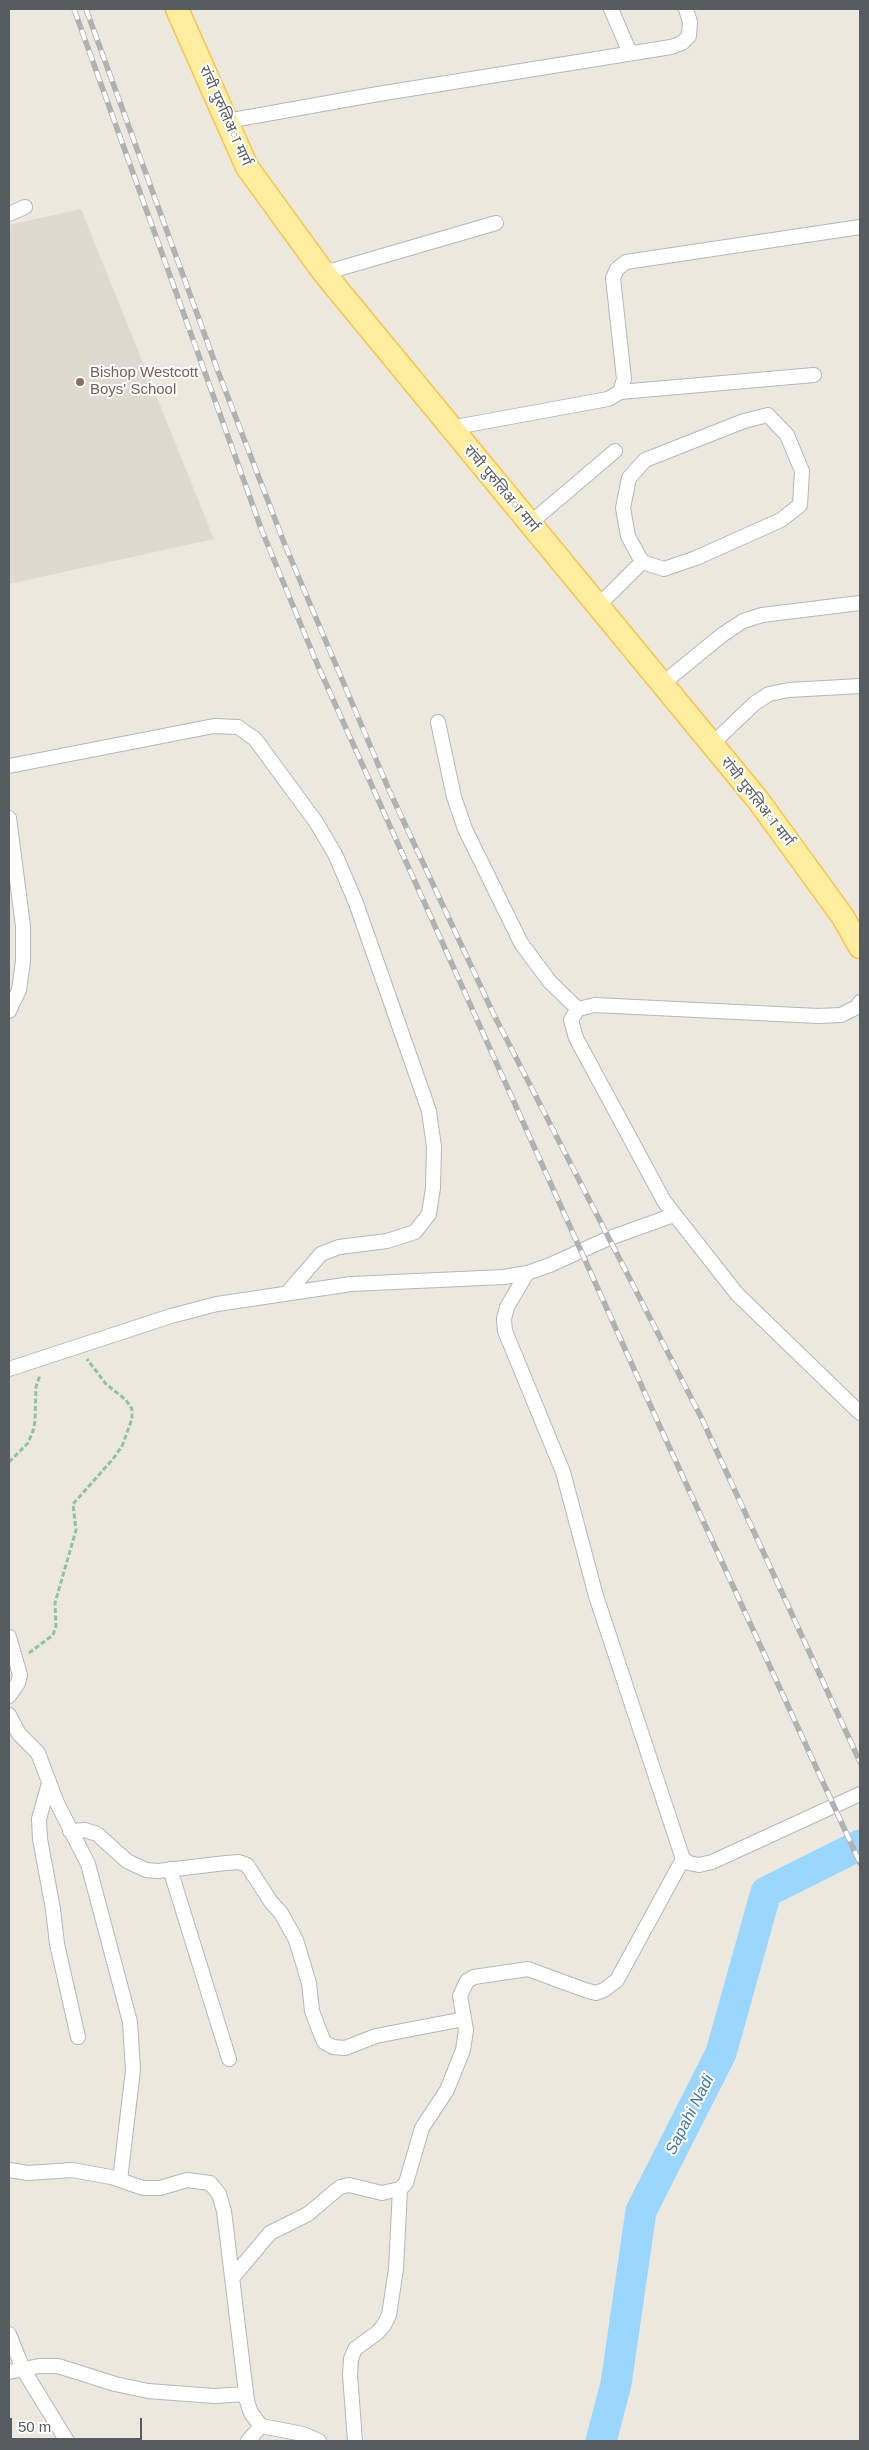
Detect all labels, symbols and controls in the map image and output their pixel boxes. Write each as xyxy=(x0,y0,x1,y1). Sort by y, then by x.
street label: रांची पुरुलिअा मार्ग xyxy=(195,63,255,169)
place label: Bishop Westcott Boys' School xyxy=(90,364,198,399)
marker: Bishop Westcott Boys' School xyxy=(74,376,86,388)
street label: रांची पुरुलिअा मार्ग xyxy=(460,442,542,536)
street label: रांची पुरुलिअा मार्ग xyxy=(717,754,797,850)
water label: Sapahi Nadi xyxy=(662,2072,718,2158)
scale bar xyxy=(12,2408,145,2440)
text: 50 m xyxy=(18,2418,51,2435)

